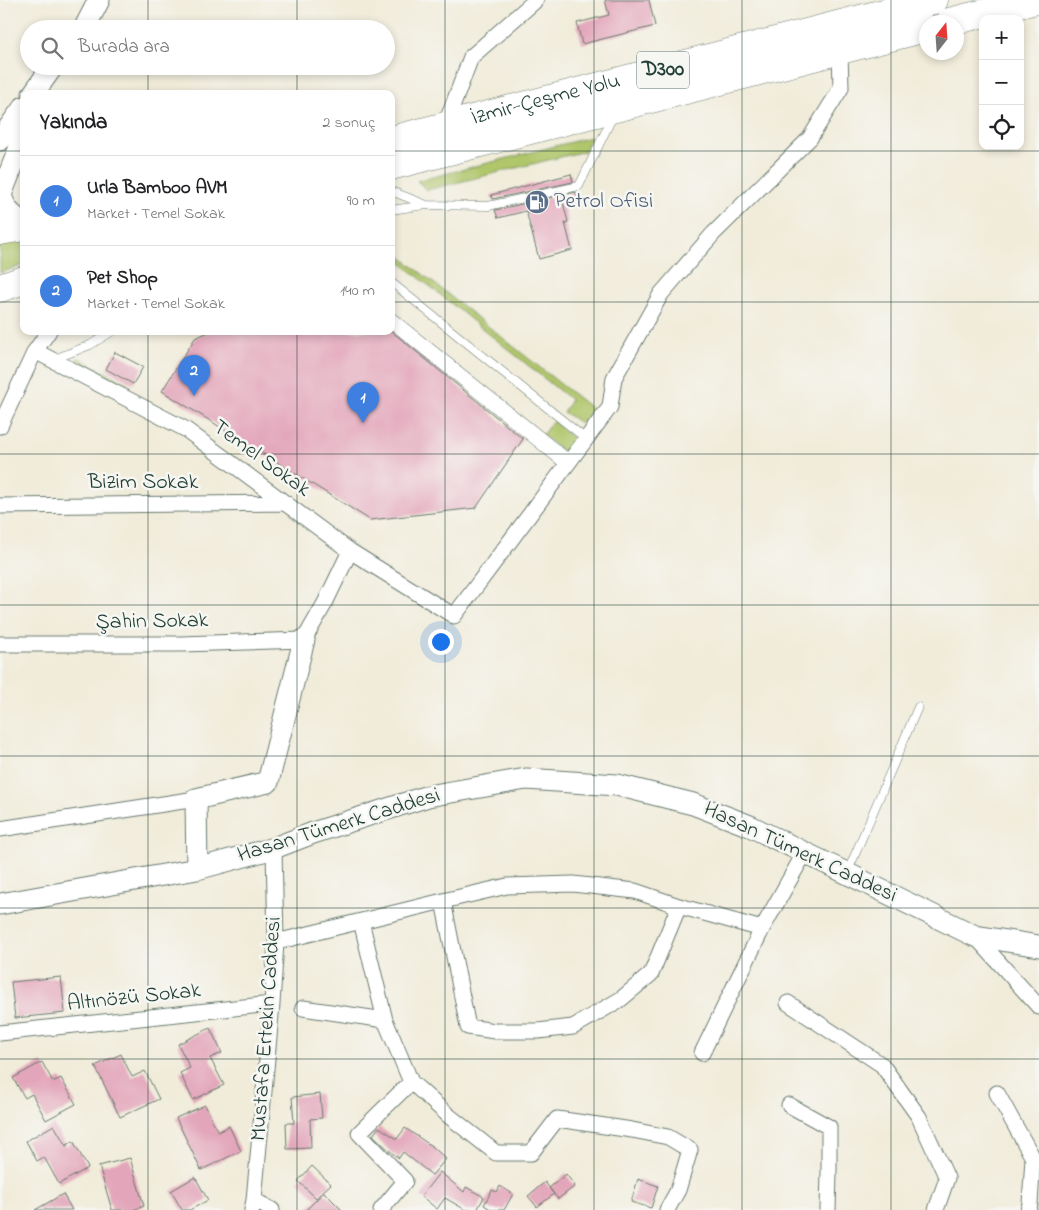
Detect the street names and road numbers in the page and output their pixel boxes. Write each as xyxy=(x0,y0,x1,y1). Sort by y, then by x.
road number: D300 xyxy=(637,52,689,88)
street label: İzmir-Çeşme Yolu xyxy=(468,66,624,135)
street label: Temel Sokak xyxy=(205,412,317,506)
street label: Bizim Sokak xyxy=(87,467,199,499)
street label: Şahin Sokak xyxy=(95,605,209,639)
street label: Hasan Tümerk Caddesi xyxy=(234,780,444,872)
street label: Hasan Tümerk Caddesi xyxy=(698,794,902,912)
street label: Mustafa Ertekin Caddesi xyxy=(243,916,291,1142)
street label: Altınözü Sokak xyxy=(66,975,203,1021)

